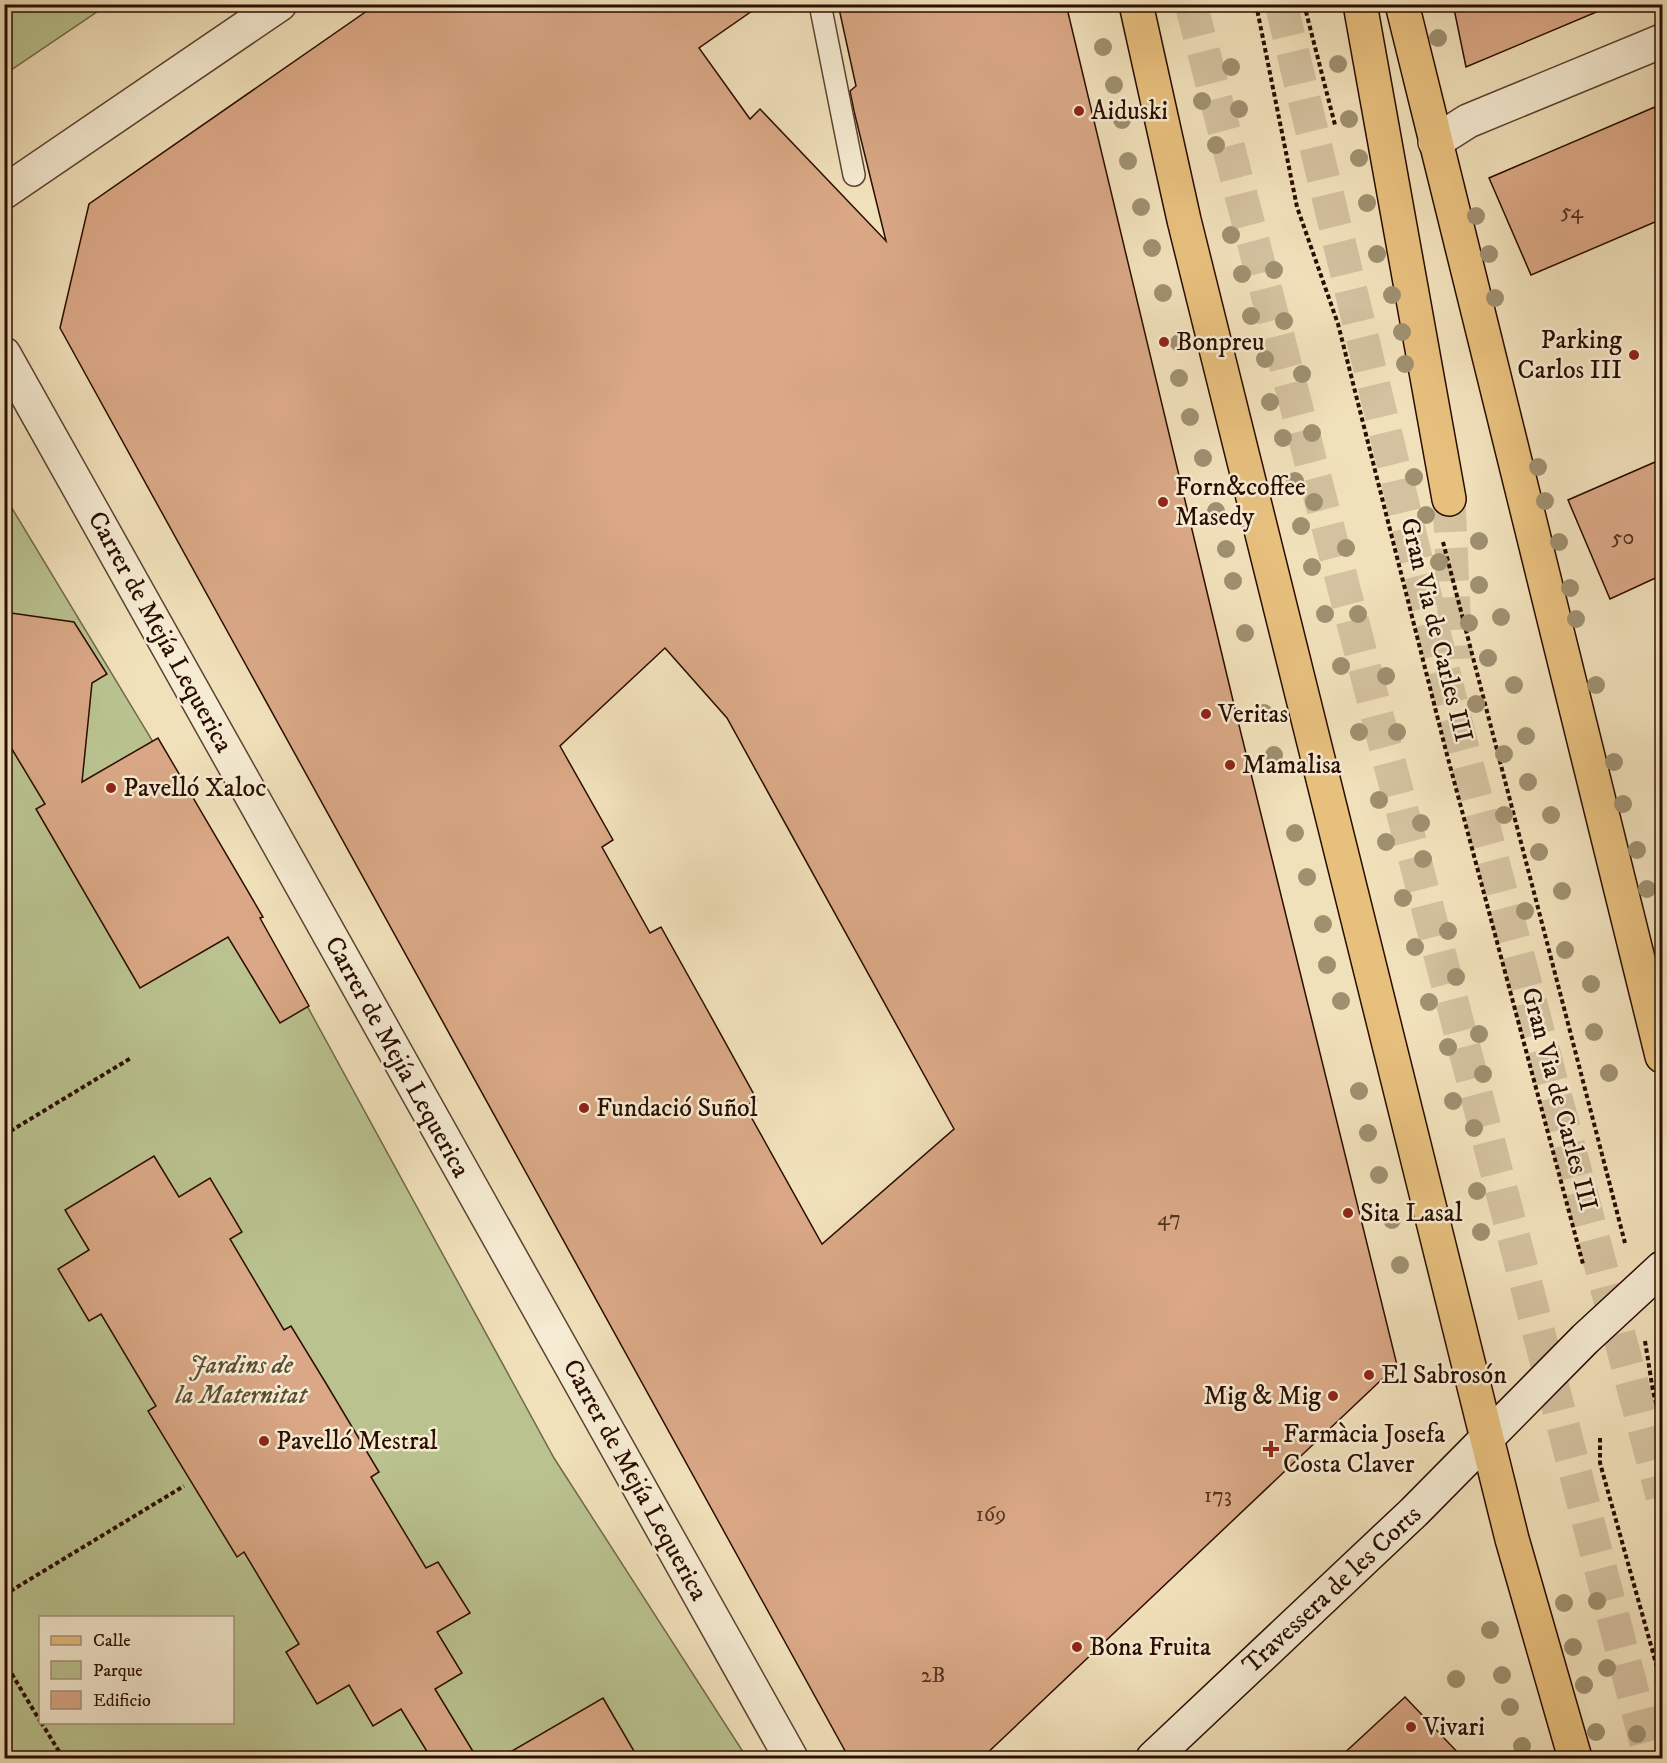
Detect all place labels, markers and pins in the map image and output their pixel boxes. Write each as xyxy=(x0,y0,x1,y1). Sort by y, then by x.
place label: Aiduski xyxy=(1091,95,1168,128)
marker: Aiduski xyxy=(1072,104,1086,118)
place label: Parking Carlos III xyxy=(1517,324,1622,387)
place label: Bonpreu xyxy=(1176,326,1265,359)
marker: Bonpreu xyxy=(1157,335,1171,349)
marker: Parking Carlos III xyxy=(1627,348,1641,362)
place label: Forn&coffee Masedy xyxy=(1175,471,1306,534)
marker: Forn&coffee Masedy xyxy=(1156,495,1170,509)
place label: Veritas xyxy=(1217,698,1288,731)
marker: Veritas xyxy=(1199,707,1213,721)
place label: Mamalisa xyxy=(1242,749,1342,782)
marker: Mamalisa xyxy=(1223,758,1237,772)
place label: Pavelló Xaloc xyxy=(123,772,266,805)
marker: Pavelló Xaloc xyxy=(104,781,118,795)
place label: Fundació Suñol xyxy=(596,1092,758,1125)
marker: Fundació Suñol xyxy=(577,1101,591,1115)
place label: Sita Lasal xyxy=(1360,1197,1463,1230)
marker: Sita Lasal xyxy=(1341,1206,1355,1220)
place label: El Sabrosón xyxy=(1381,1359,1507,1392)
marker: El Sabrosón xyxy=(1362,1368,1376,1382)
place label: Mig & Mig xyxy=(1204,1380,1321,1413)
marker: Mig & Mig xyxy=(1326,1389,1340,1403)
place label: Farmàcia Josefa Costa Claver xyxy=(1283,1418,1445,1481)
place label: Pavelló Mestral xyxy=(276,1425,438,1458)
marker: Pavelló Mestral xyxy=(257,1434,271,1448)
marker: Farmàcia Josefa Costa Claver xyxy=(1264,1442,1278,1456)
place label: Bona Fruita xyxy=(1089,1631,1211,1664)
marker: Bona Fruita xyxy=(1070,1640,1084,1654)
place label: Vivari xyxy=(1422,1711,1485,1744)
marker: Vivari xyxy=(1404,1720,1418,1734)

